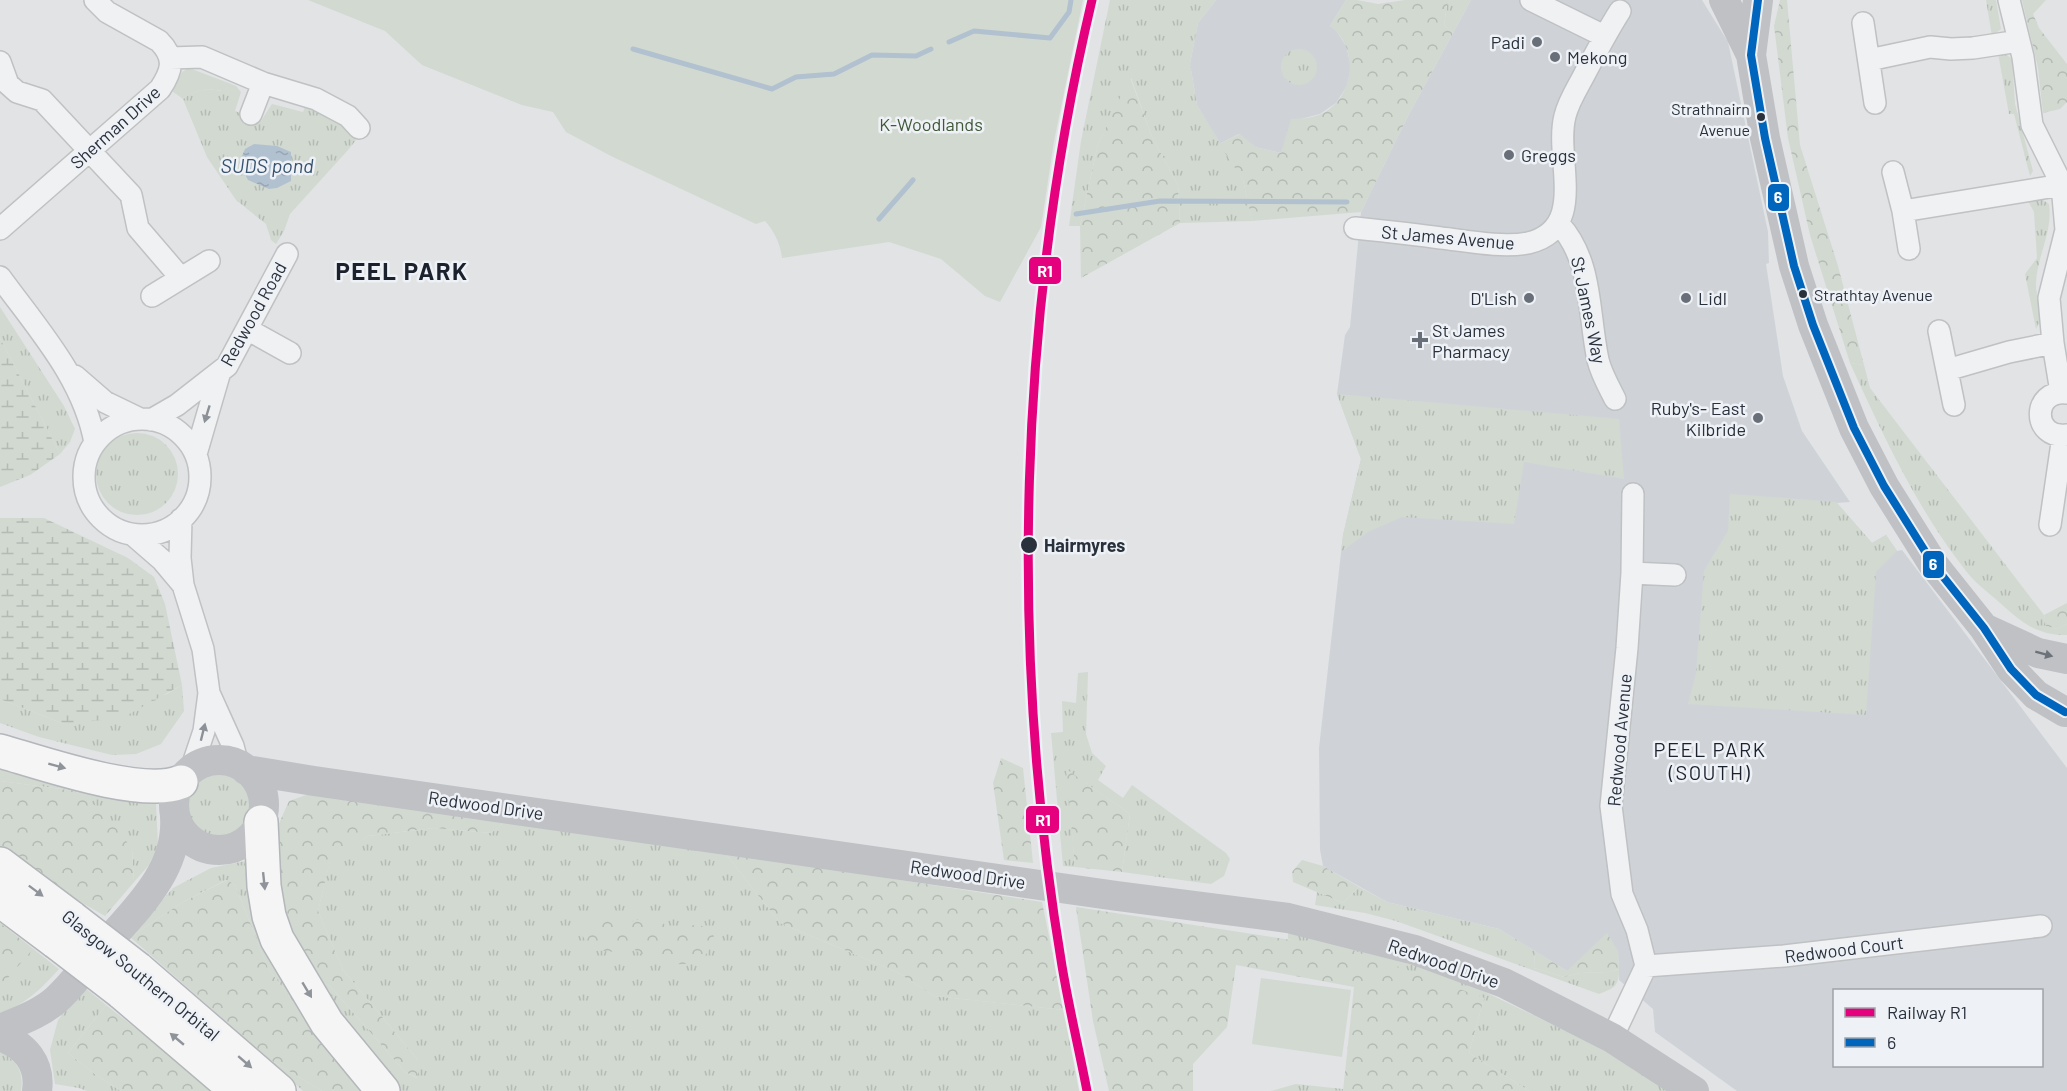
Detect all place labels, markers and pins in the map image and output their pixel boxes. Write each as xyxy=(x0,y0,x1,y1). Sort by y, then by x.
place label: Padi xyxy=(1491,31,1525,53)
marker: Padi xyxy=(1530,35,1544,49)
place label: Mekong xyxy=(1567,46,1627,68)
marker: Mekong xyxy=(1548,50,1562,64)
place label: Strathnairn Avenue xyxy=(1671,99,1750,139)
marker: Strathnairn Avenue xyxy=(1755,111,1767,123)
place label: Greggs xyxy=(1521,144,1576,166)
marker: Greggs xyxy=(1502,148,1516,162)
place label: Strathtay Avenue xyxy=(1814,285,1933,304)
place label: D'Lish xyxy=(1470,287,1517,309)
place label: Lidl xyxy=(1698,287,1727,309)
marker: Strathtay Avenue xyxy=(1797,288,1809,300)
marker: D'Lish xyxy=(1522,291,1536,305)
marker: Lidl xyxy=(1679,291,1693,305)
place label: St James Pharmacy xyxy=(1432,319,1510,362)
marker: St James Pharmacy xyxy=(1413,333,1427,347)
place label: Ruby's- East Kilbride xyxy=(1651,397,1746,440)
marker: Ruby's- East Kilbride xyxy=(1751,411,1765,425)
place label: Hairmyres xyxy=(1044,534,1125,556)
marker: Hairmyres xyxy=(1019,535,1039,555)

